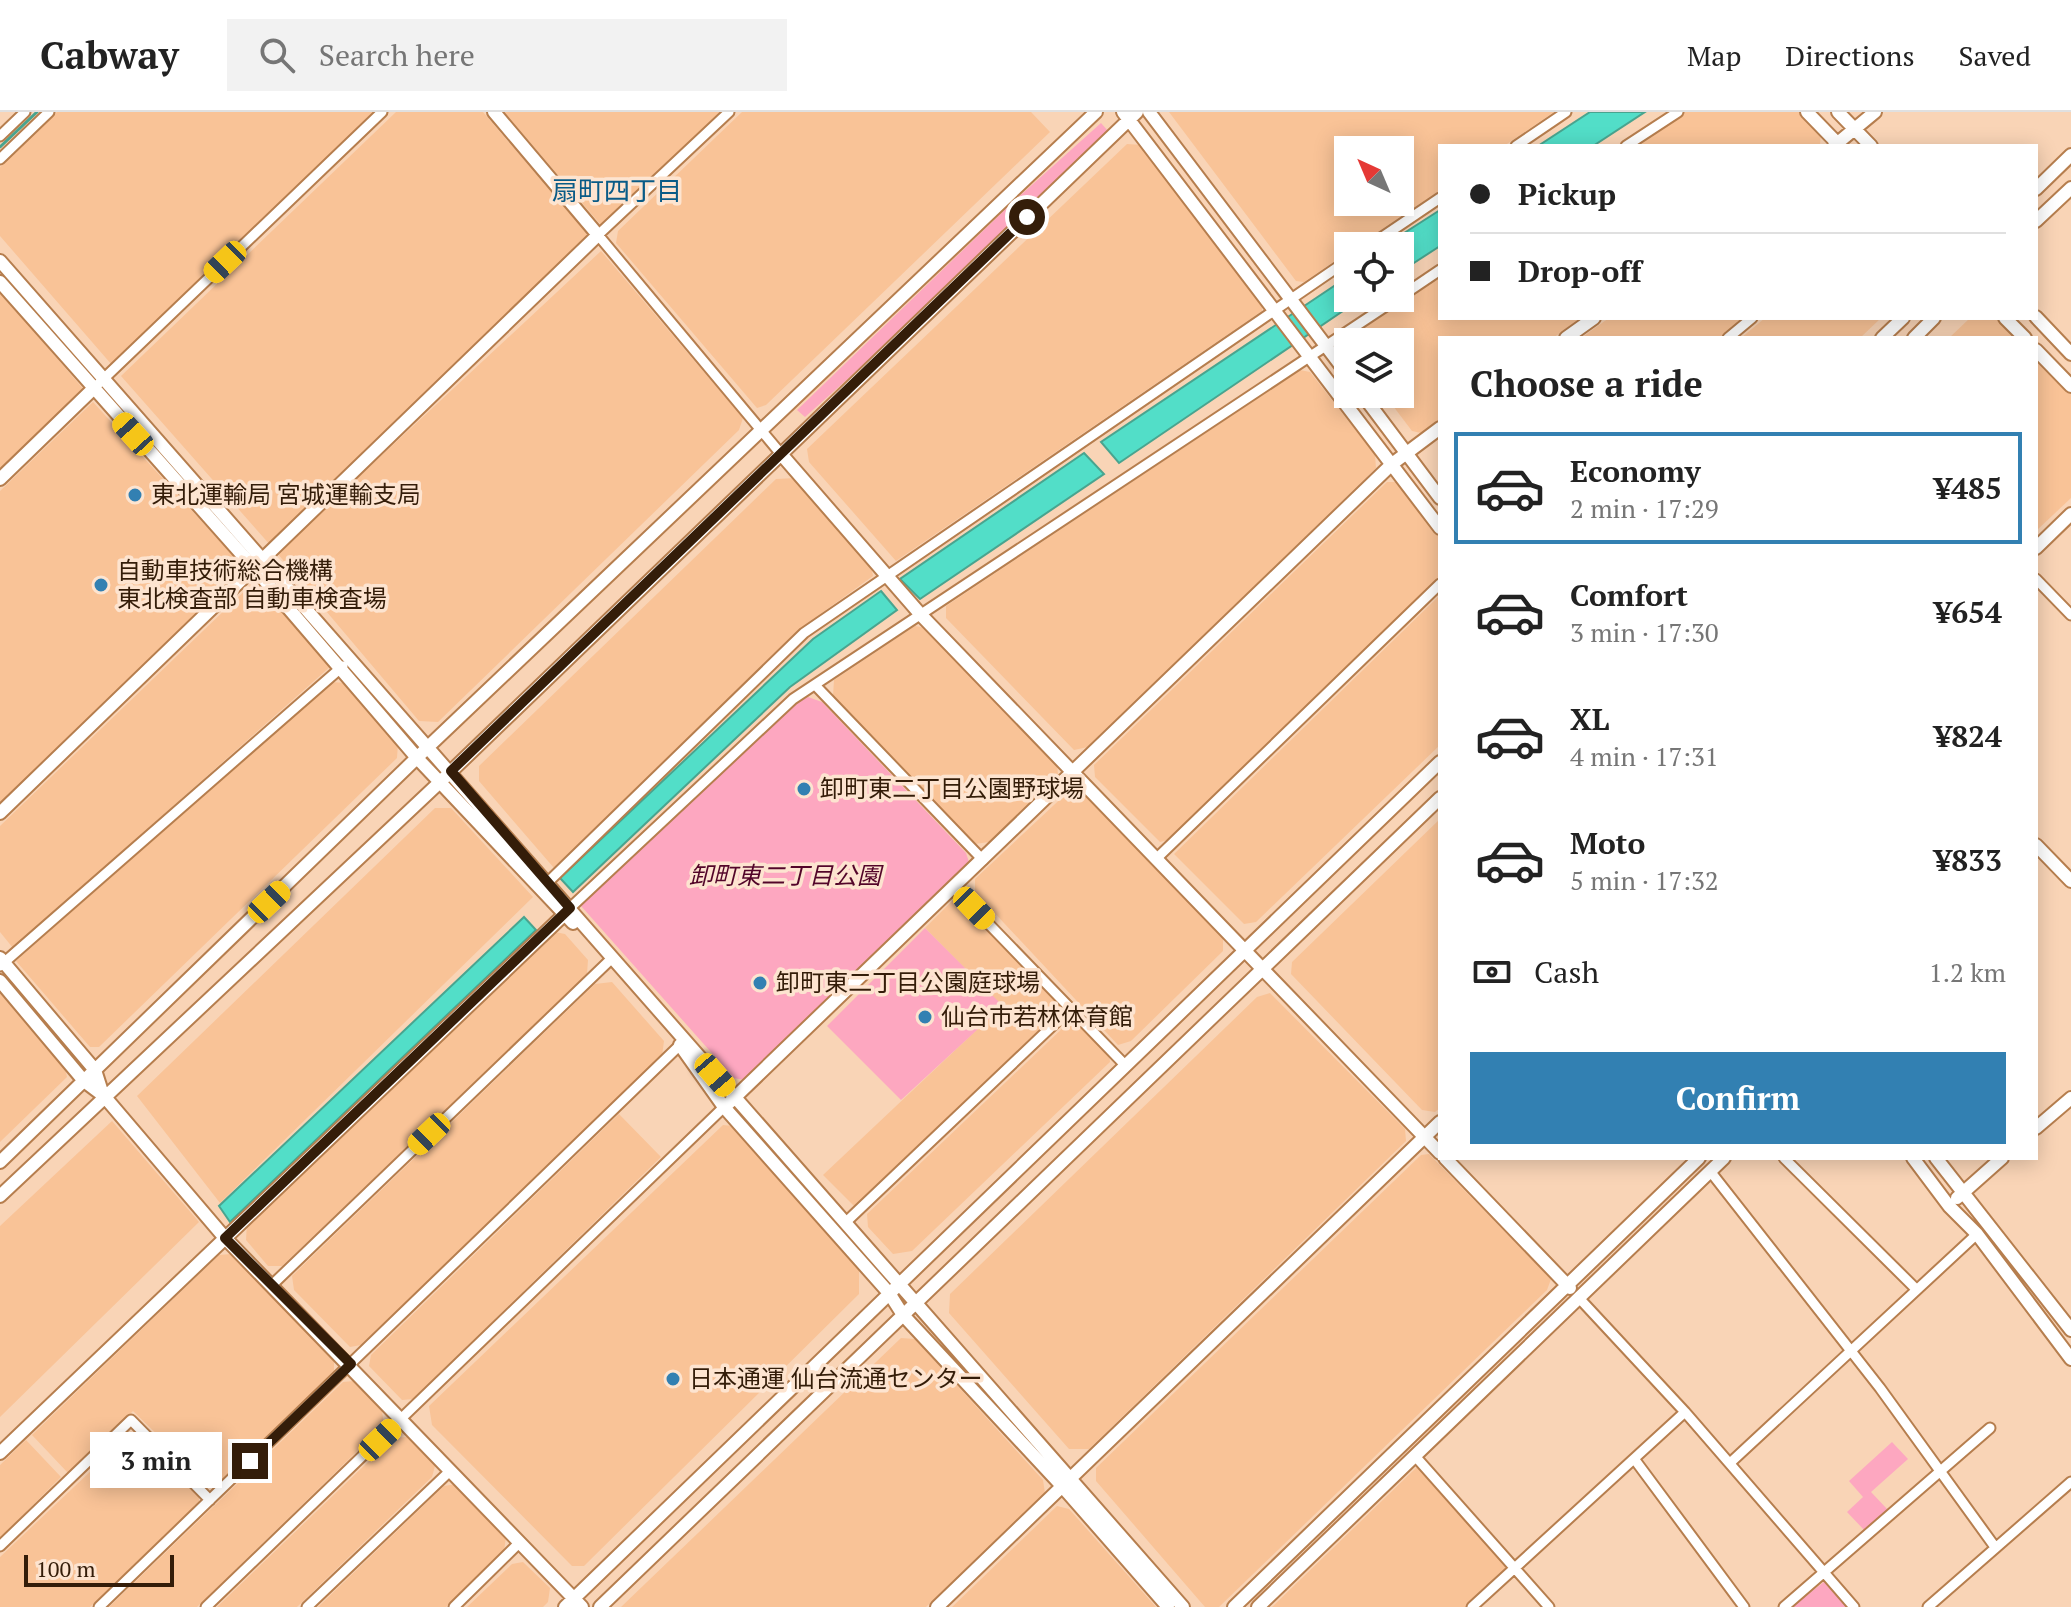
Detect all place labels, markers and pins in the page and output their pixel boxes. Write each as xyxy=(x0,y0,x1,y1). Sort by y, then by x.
place label: 東北運輸局 宮城運輸支局 xyxy=(151,478,421,510)
marker: 東北運輸局 宮城運輸支局 xyxy=(126,486,144,504)
place label: 自動車技術総合機構 東北検査部 自動車検査場 xyxy=(117,554,387,614)
marker: 自動車技術総合機構 東北検査部 自動車検査場 xyxy=(92,576,110,594)
place label: 卸町東二丁目公園野球場 xyxy=(820,772,1084,804)
marker: 卸町東二丁目公園野球場 xyxy=(795,780,813,798)
place label: 卸町東二丁目公園庭球場 xyxy=(776,966,1040,998)
marker: 卸町東二丁目公園庭球場 xyxy=(751,974,769,992)
place label: 仙台市若林体育館 xyxy=(941,1000,1133,1032)
marker: 仙台市若林体育館 xyxy=(916,1008,934,1026)
place label: 日本通運 仙台流通センター xyxy=(689,1362,983,1394)
marker: 日本通運 仙台流通センター xyxy=(664,1370,682,1388)

